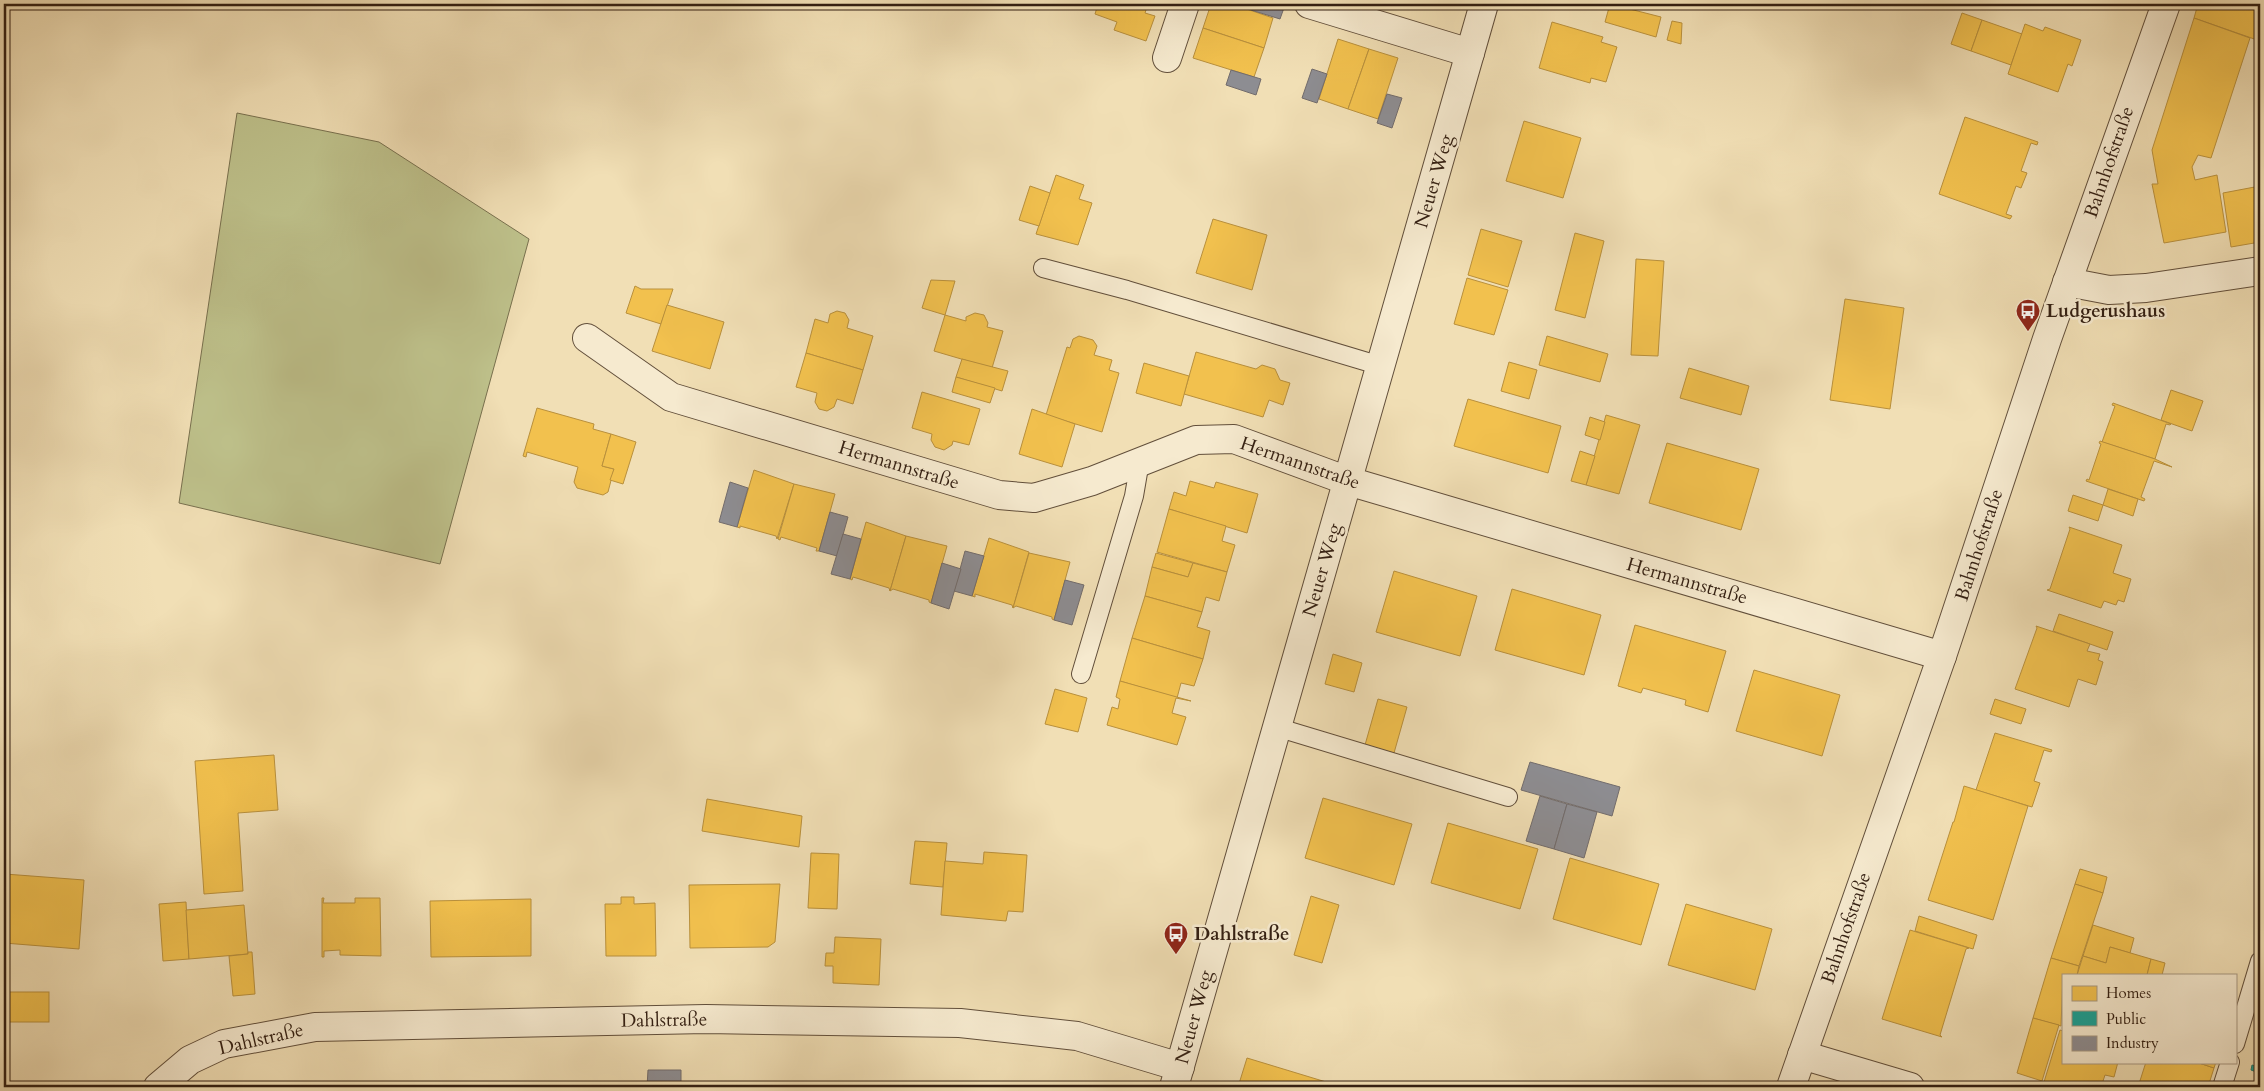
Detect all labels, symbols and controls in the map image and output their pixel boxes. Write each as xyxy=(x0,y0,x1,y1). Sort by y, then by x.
street label: Bahnhofstraße xyxy=(2078,103,2140,221)
street label: Neuer Weg xyxy=(1408,131,1460,231)
bus stop icon: Ludgerushaus xyxy=(2015,298,2041,332)
place label: Ludgerushaus xyxy=(2046,298,2165,324)
street label: Hermannstraße xyxy=(1237,430,1363,496)
street label: Hermannstraße xyxy=(836,434,962,496)
street label: Bahnhofstraße xyxy=(1949,486,2009,604)
street label: Neuer Weg xyxy=(1296,520,1348,620)
street label: Hermannstraße xyxy=(1623,551,1751,611)
street label: Bahnhofstraße xyxy=(1815,869,1877,987)
bus stop icon: Dahlstraße xyxy=(1163,921,1189,955)
place label: Dahlstraße xyxy=(1194,921,1289,947)
street label: Neuer Weg xyxy=(1169,967,1219,1067)
legend xyxy=(2062,974,2236,1064)
text: Homes xyxy=(2106,983,2151,1003)
street label: Dahlstraße xyxy=(621,1006,707,1034)
text: Public xyxy=(2106,1009,2146,1029)
street label: Dahlstraße xyxy=(216,1017,306,1061)
text: Industry xyxy=(2106,1033,2159,1053)

